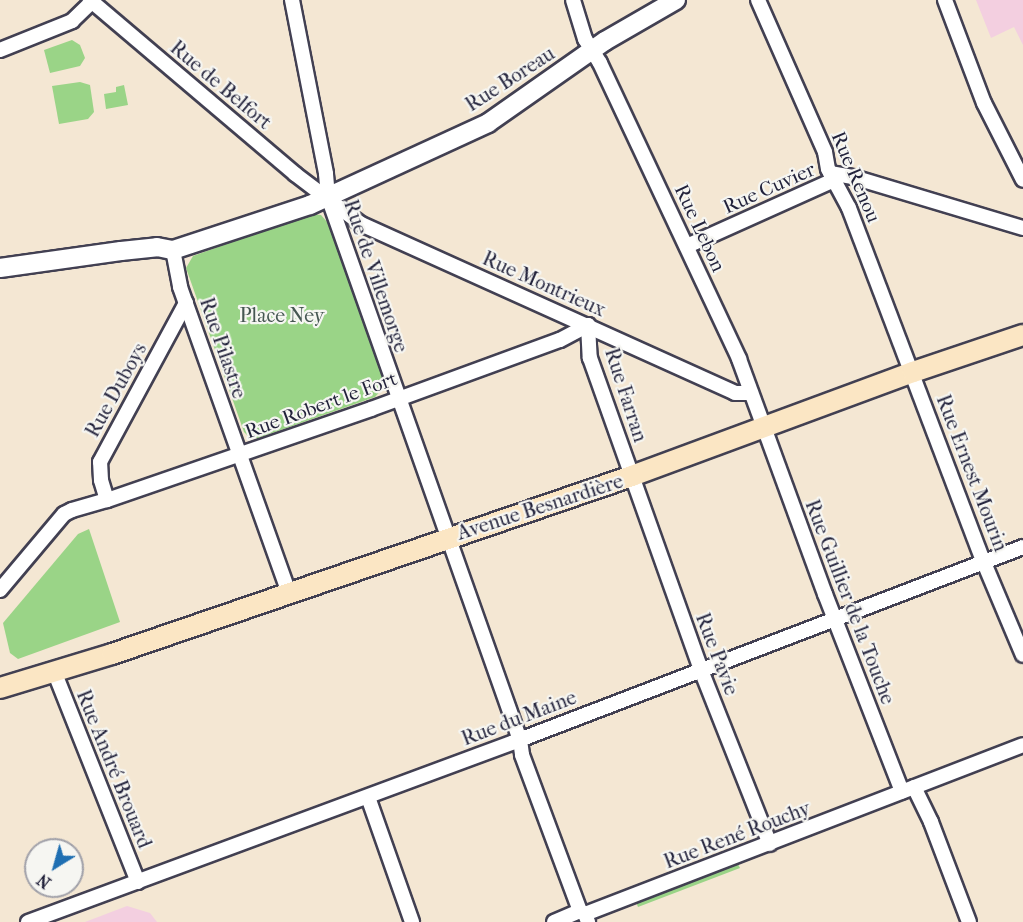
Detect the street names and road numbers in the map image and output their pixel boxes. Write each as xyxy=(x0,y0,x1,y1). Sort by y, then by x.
street label: Rue de Belfort xyxy=(165,36,277,134)
street label: Rue Boreau xyxy=(461,41,559,117)
street label: Rue Renou xyxy=(826,128,886,226)
street label: Rue Cuvier xyxy=(719,157,819,219)
street label: Rue Lebon xyxy=(669,180,731,276)
street label: Rue de Villemorge xyxy=(339,196,413,356)
street label: Rue Montrieux xyxy=(479,246,609,322)
street label: Rue Pilastre xyxy=(195,294,251,402)
street label: Rue Duboys xyxy=(80,339,152,441)
street label: Rue Farran xyxy=(600,345,652,445)
street label: Rue Robert le Fort xyxy=(242,366,400,444)
street label: Rue Ernest Mourin xyxy=(931,391,1013,555)
street label: Avenue Besnardière xyxy=(454,469,626,545)
street label: Rue Guillier de la Touche xyxy=(800,496,900,708)
street label: Rue Pavie xyxy=(690,610,744,698)
street label: Rue du Maine xyxy=(458,685,580,751)
street label: Rue André Brouard xyxy=(71,686,157,852)
street label: Rue René Rouchy xyxy=(660,796,814,874)

